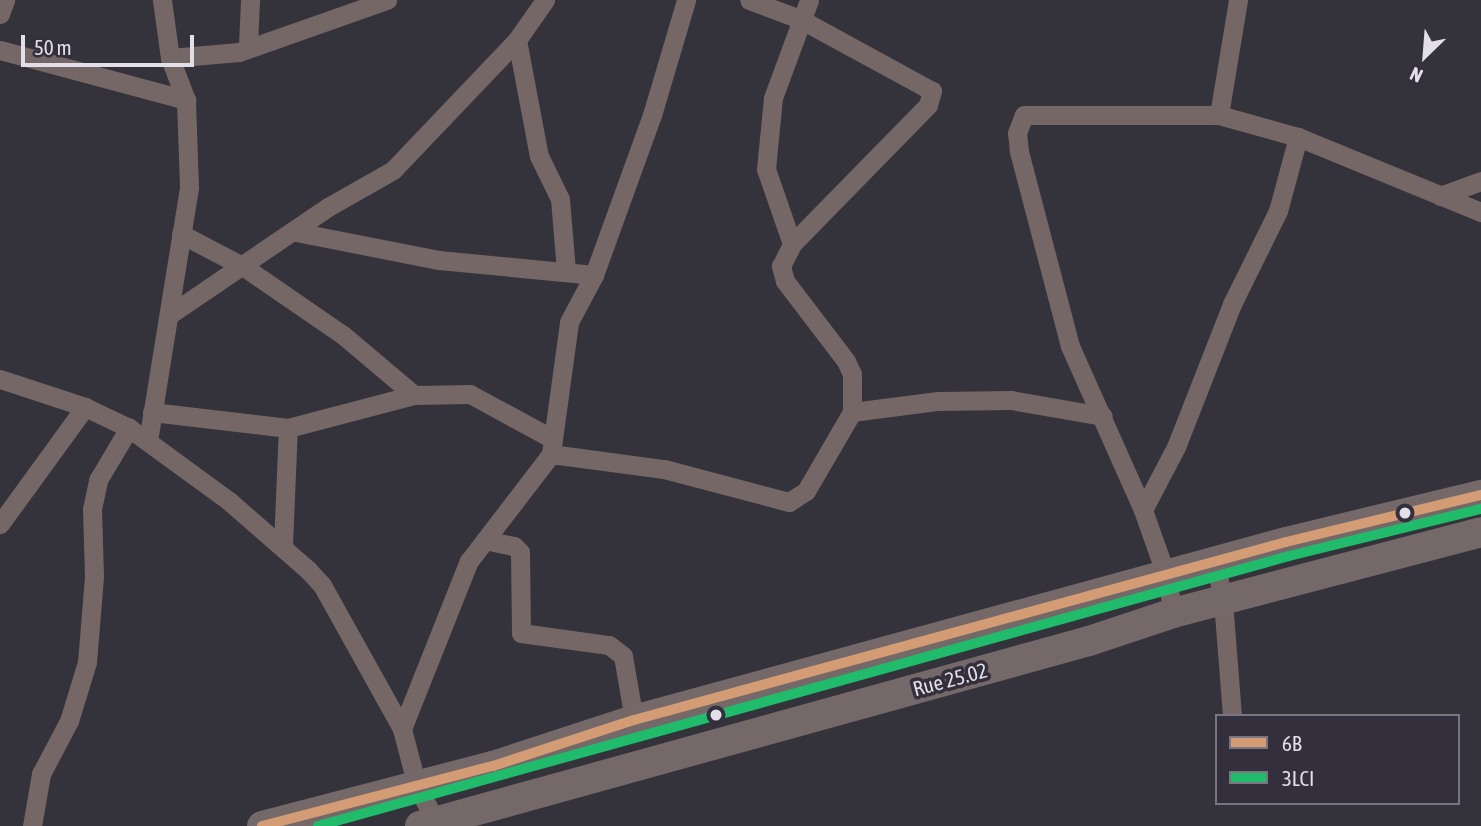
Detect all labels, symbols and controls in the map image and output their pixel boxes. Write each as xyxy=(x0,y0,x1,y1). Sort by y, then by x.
scale bar xyxy=(24,21,198,65)
north arrow xyxy=(1390,21,1460,91)
text: 50 m xyxy=(34,35,72,59)
text: N xyxy=(1406,63,1426,87)
unlabelled marker xyxy=(1398,506,1412,520)
street label: Rue 25.02 xyxy=(910,657,990,701)
unlabelled marker xyxy=(709,708,723,722)
legend xyxy=(1215,714,1460,805)
text: 6B xyxy=(1282,731,1302,755)
text: 3LCI xyxy=(1282,766,1314,790)

